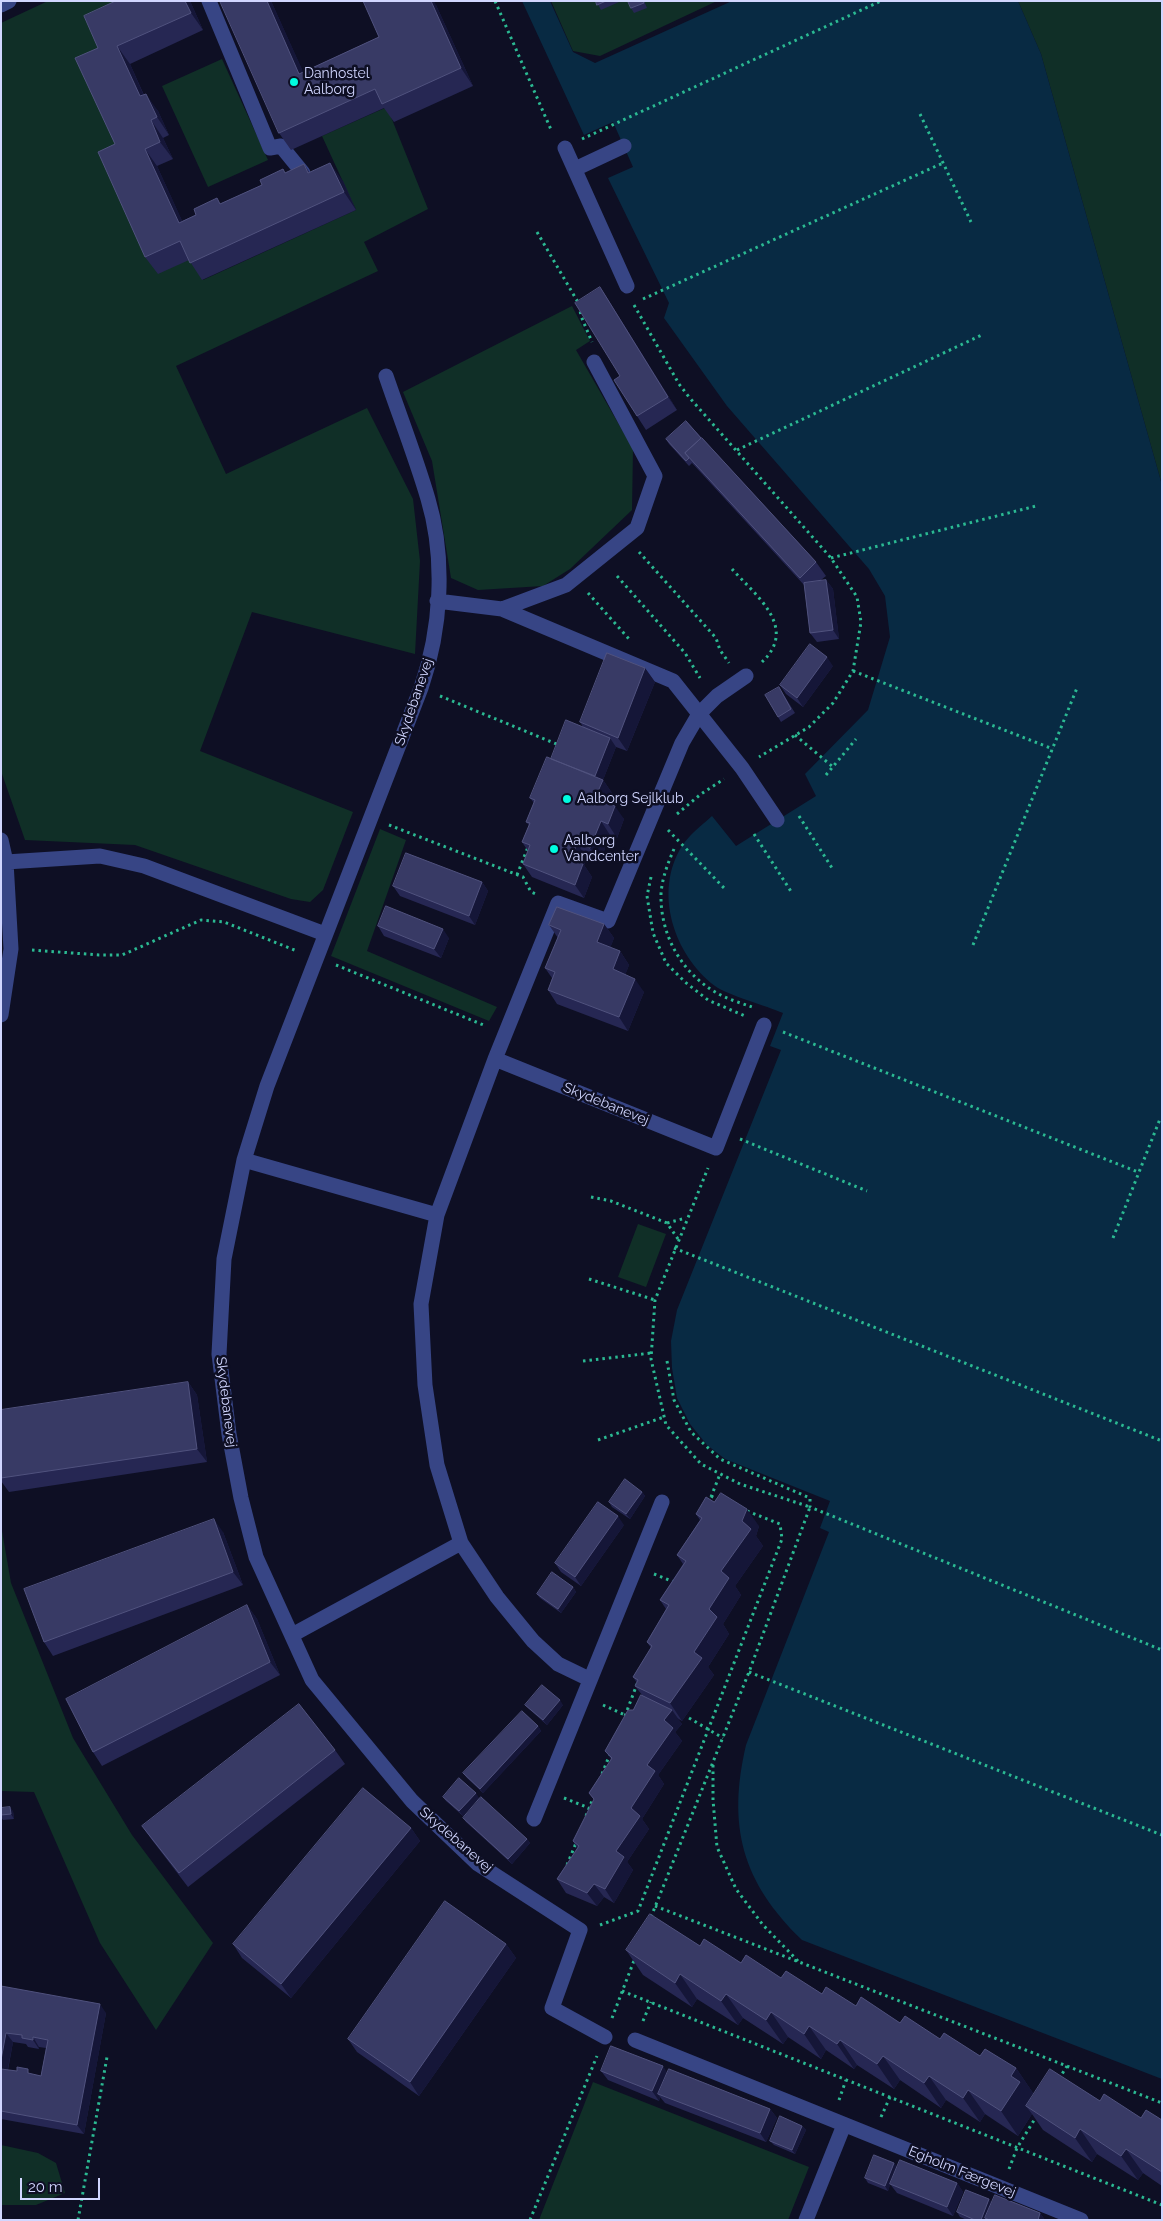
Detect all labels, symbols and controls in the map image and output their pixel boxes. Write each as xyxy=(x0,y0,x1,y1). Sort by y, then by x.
place label: Danhostel Aalborg xyxy=(304,66,370,98)
marker: Danhostel Aalborg xyxy=(288,76,300,88)
street label: Skydebanevej xyxy=(391,656,437,748)
place label: Aalborg Sejlklub xyxy=(577,791,684,807)
marker: Aalborg Sejlklub xyxy=(561,793,573,805)
place label: Aalborg Vandcenter xyxy=(564,833,639,866)
marker: Aalborg Vandcenter xyxy=(548,843,560,855)
street label: Skydebanevej xyxy=(561,1079,651,1129)
street label: Skydebanevej xyxy=(212,1356,240,1448)
street label: Skydebanevej xyxy=(416,1804,496,1876)
street label: Egholm Færgevej xyxy=(906,2143,1018,2201)
scale bar xyxy=(22,2168,102,2200)
text: 20 m xyxy=(28,2178,63,2196)

